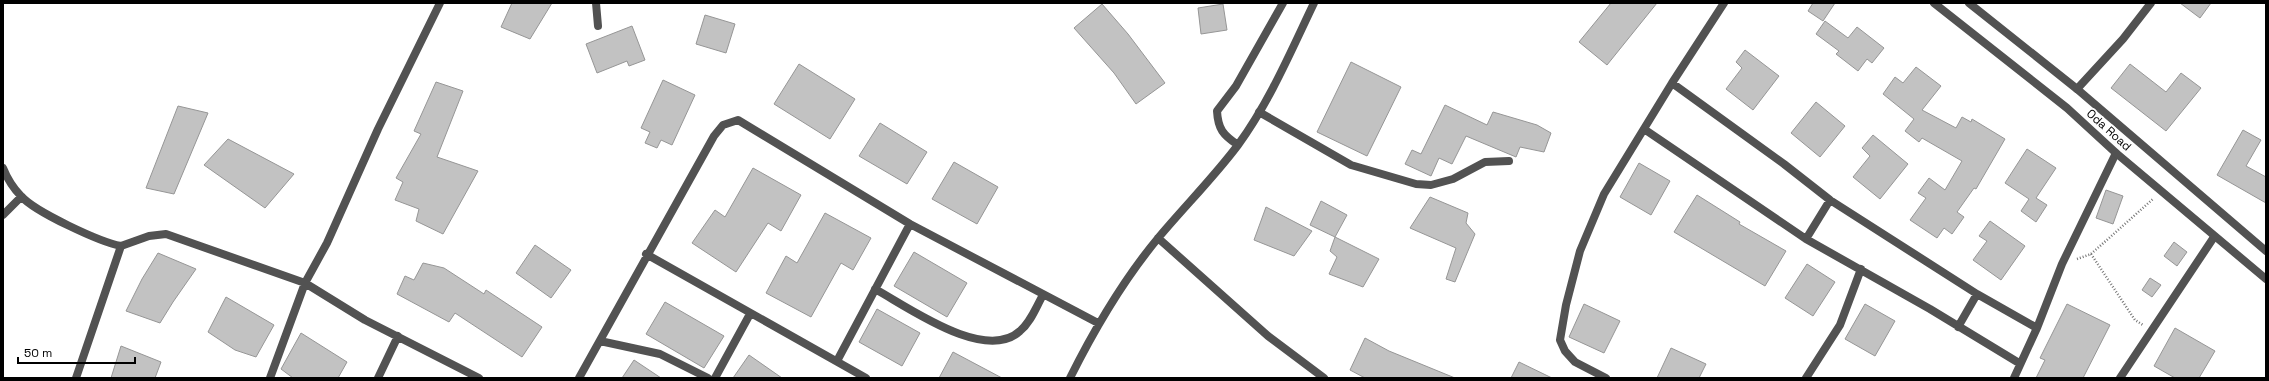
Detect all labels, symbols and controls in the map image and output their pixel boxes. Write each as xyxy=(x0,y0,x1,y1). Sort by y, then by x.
street label: Oda Road xyxy=(2083,106,2135,154)
scale bar xyxy=(18,339,135,365)
text: 50 m xyxy=(24,345,52,361)

